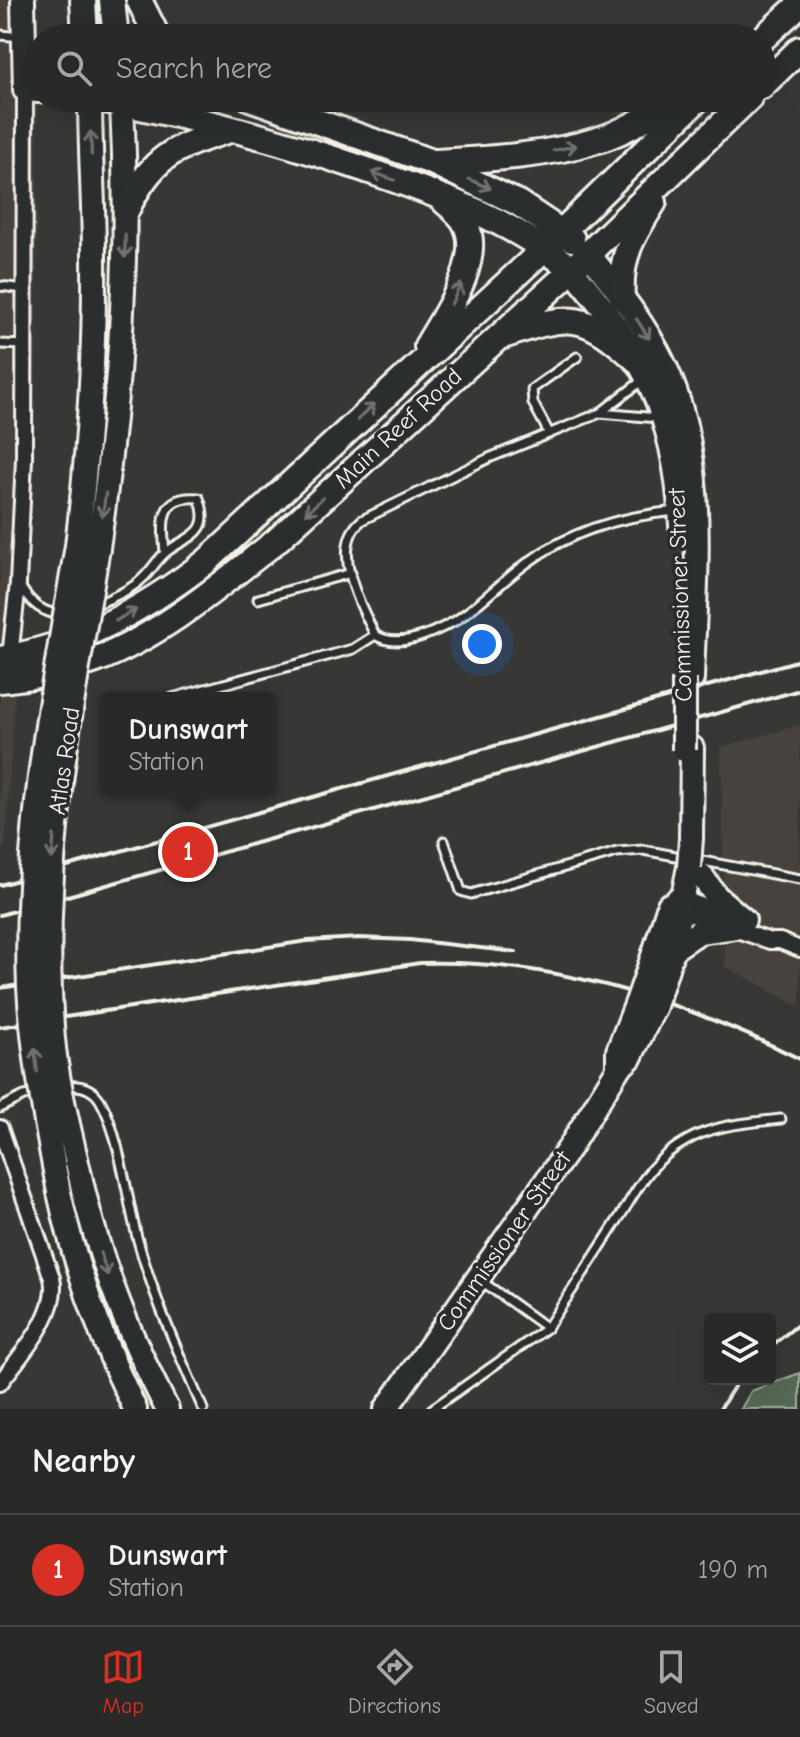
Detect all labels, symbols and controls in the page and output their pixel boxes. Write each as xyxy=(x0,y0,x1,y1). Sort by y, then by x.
search box xyxy=(24,24,776,112)
icon: search xyxy=(52,46,96,90)
text: Search here xyxy=(116,51,272,86)
one-way arrow xyxy=(84,130,99,157)
one-way arrow xyxy=(552,140,577,155)
one-way arrow xyxy=(371,167,396,182)
one-way arrow xyxy=(467,178,492,193)
one-way arrow xyxy=(118,232,133,259)
one-way arrow xyxy=(449,282,464,307)
one-way arrow xyxy=(635,317,652,339)
street label: Main Reef Road xyxy=(329,362,467,494)
one-way arrow xyxy=(356,403,376,422)
street label: Commissioner Street xyxy=(662,487,698,702)
one-way arrow xyxy=(96,492,111,517)
one-way arrow xyxy=(304,497,324,515)
one-way arrow xyxy=(113,607,137,622)
your location xyxy=(462,624,502,664)
popup xyxy=(100,692,276,796)
street label: Atlas Road xyxy=(43,705,85,817)
text: Dunswart xyxy=(128,712,248,747)
text: Station xyxy=(128,747,204,777)
pin: 1 xyxy=(162,822,214,882)
one-way arrow xyxy=(45,833,60,860)
one-way arrow xyxy=(28,1047,43,1074)
street label: Commissioner Street xyxy=(431,1145,577,1337)
one-way arrow xyxy=(97,1250,112,1276)
map controls xyxy=(704,1313,776,1385)
button: layers xyxy=(704,1313,776,1385)
text: Nearby xyxy=(32,1441,135,1481)
text: Dunswart xyxy=(108,1538,227,1573)
text: 1 xyxy=(53,1555,63,1585)
text: 190 m xyxy=(698,1555,768,1585)
text: Station xyxy=(108,1573,184,1603)
tab: Map xyxy=(101,1645,145,1719)
tab: Directions xyxy=(348,1645,441,1719)
tab: Saved xyxy=(644,1645,699,1719)

